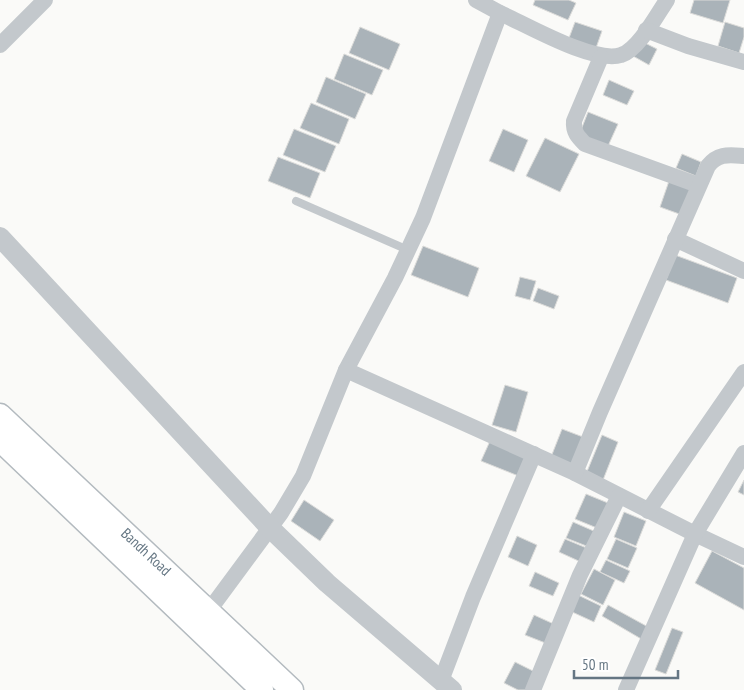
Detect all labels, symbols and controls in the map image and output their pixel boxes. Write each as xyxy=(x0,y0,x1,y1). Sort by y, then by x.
street label: Bandh Road xyxy=(117,524,175,580)
scale bar xyxy=(574,648,678,680)
text: 50 m xyxy=(582,655,608,674)

